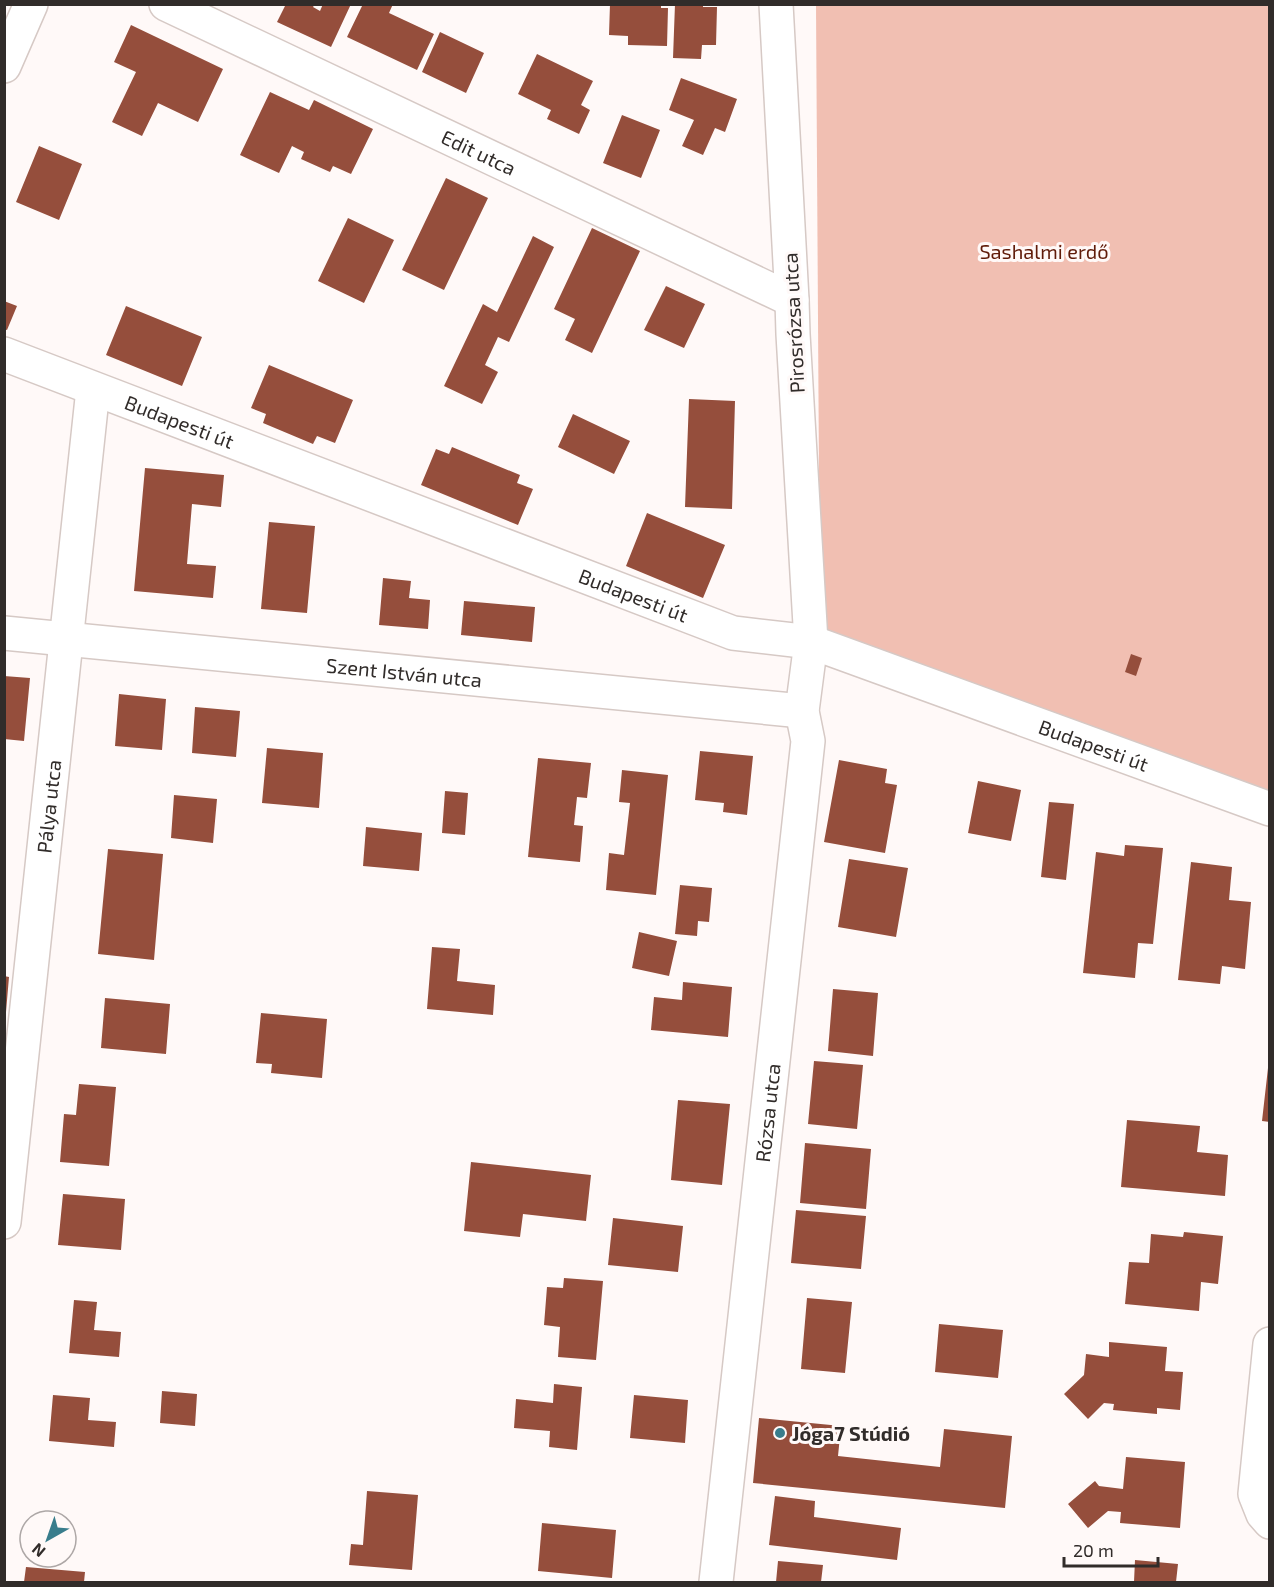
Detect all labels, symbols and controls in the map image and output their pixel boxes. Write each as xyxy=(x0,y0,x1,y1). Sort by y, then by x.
street label: Edit utca xyxy=(438,124,520,180)
park label: Sashalmi erdő xyxy=(979,239,1109,263)
street label: Pirosrózsa utca xyxy=(777,252,809,394)
street label: Budapesti út xyxy=(122,389,238,453)
street label: Budapesti út xyxy=(576,563,692,627)
street label: Szent István utca xyxy=(325,653,483,692)
street label: Budapesti út xyxy=(1036,714,1152,776)
street label: Pálya utca xyxy=(31,758,65,854)
street label: Rózsa utca xyxy=(750,1062,785,1163)
place label: Jóga7 Stúdió xyxy=(792,1421,910,1445)
marker: Jóga7 Stúdió xyxy=(773,1426,787,1440)
north arrow xyxy=(18,1509,78,1569)
scale bar xyxy=(1064,1530,1158,1568)
text: 20 m xyxy=(1073,1539,1114,1561)
text: N xyxy=(28,1540,49,1562)

